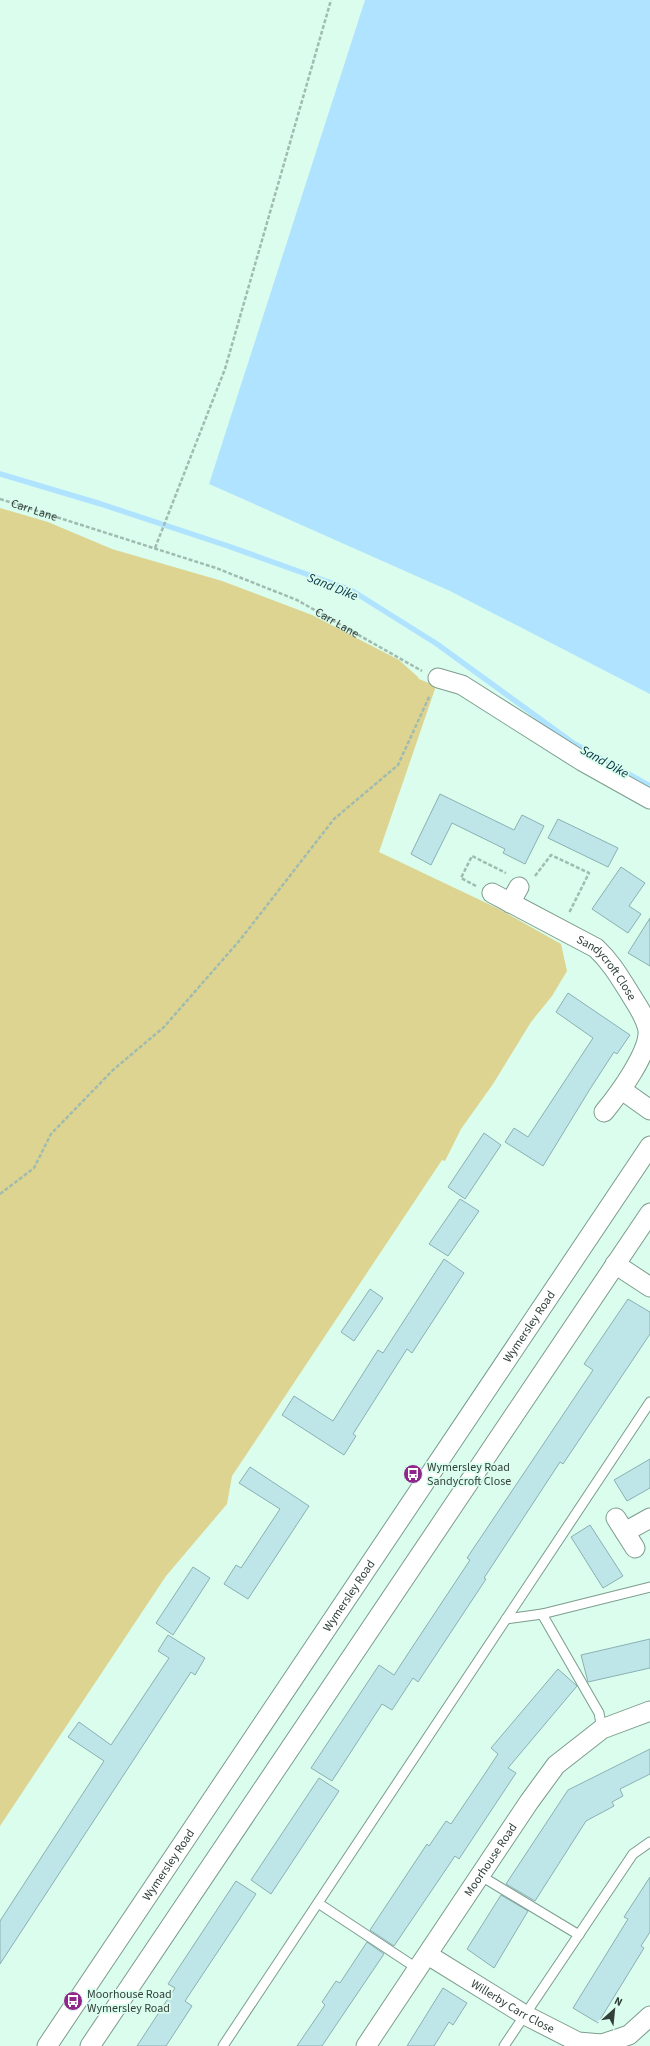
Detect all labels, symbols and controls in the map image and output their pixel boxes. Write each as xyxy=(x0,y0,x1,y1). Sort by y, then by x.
street label: Carr Lane xyxy=(9,495,60,526)
water label: Sand Dike xyxy=(305,569,361,605)
street label: Carr Lane xyxy=(312,604,362,643)
water label: Sand Dike xyxy=(577,741,632,783)
street label: Sandycroft Close xyxy=(573,931,640,1004)
street label: Wymersley Road xyxy=(499,1288,560,1366)
place label: Wymersley Road Sandycroft Close xyxy=(427,1459,511,1490)
bus stop icon: Wymersley Road Sandycroft Close xyxy=(402,1463,424,1485)
street label: Wymersley Road xyxy=(319,1557,379,1635)
street label: Moorhouse Road xyxy=(460,1820,521,1900)
street label: Wymersley Road xyxy=(139,1826,199,1904)
street label: Willerby Carr Close xyxy=(467,1975,557,2038)
place label: Moorhouse Road Wymersley Road xyxy=(87,1986,172,2017)
bus stop icon: Moorhouse Road Wymersley Road xyxy=(62,1990,84,2012)
north arrow xyxy=(594,1990,634,2030)
text: N xyxy=(612,1993,625,2010)

